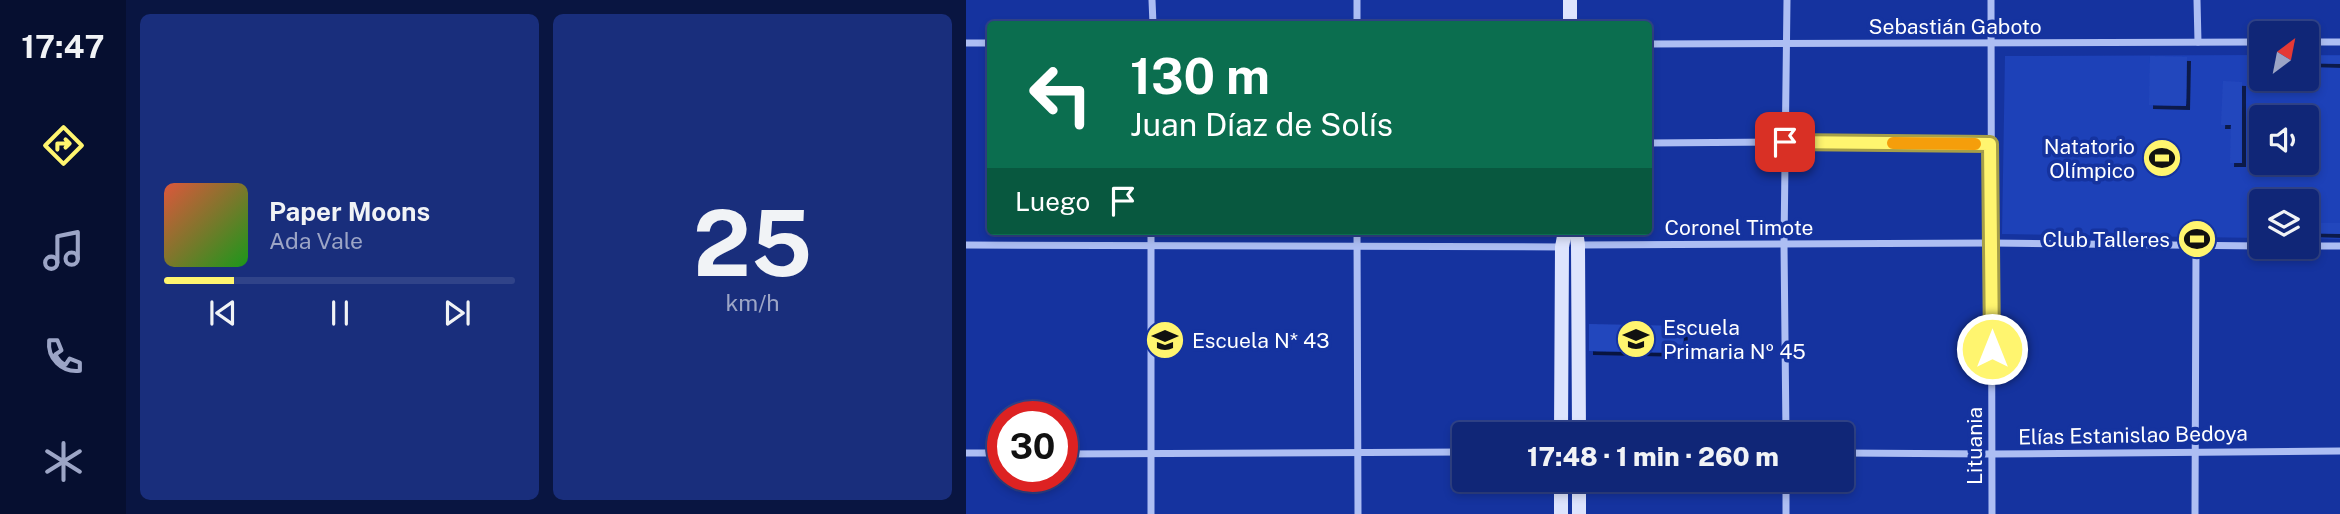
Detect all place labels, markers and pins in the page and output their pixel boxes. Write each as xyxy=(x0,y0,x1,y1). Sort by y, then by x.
pin xyxy=(1755,112,1815,172)
place label: Natatorio Olímpico xyxy=(2044,134,2135,183)
sports icon: Natatorio Olímpico xyxy=(2141,137,2183,179)
sports icon: Club Talleres xyxy=(2176,218,2218,260)
place label: Club Talleres xyxy=(2043,227,2170,252)
place label: Escuela Primaria Nº 45 xyxy=(1663,315,1806,364)
school or university icon: Escuela Primaria Nº 45 xyxy=(1615,318,1657,360)
school or university icon: Escuela N* 43 xyxy=(1144,319,1186,361)
place label: Escuela N* 43 xyxy=(1192,328,1330,353)

